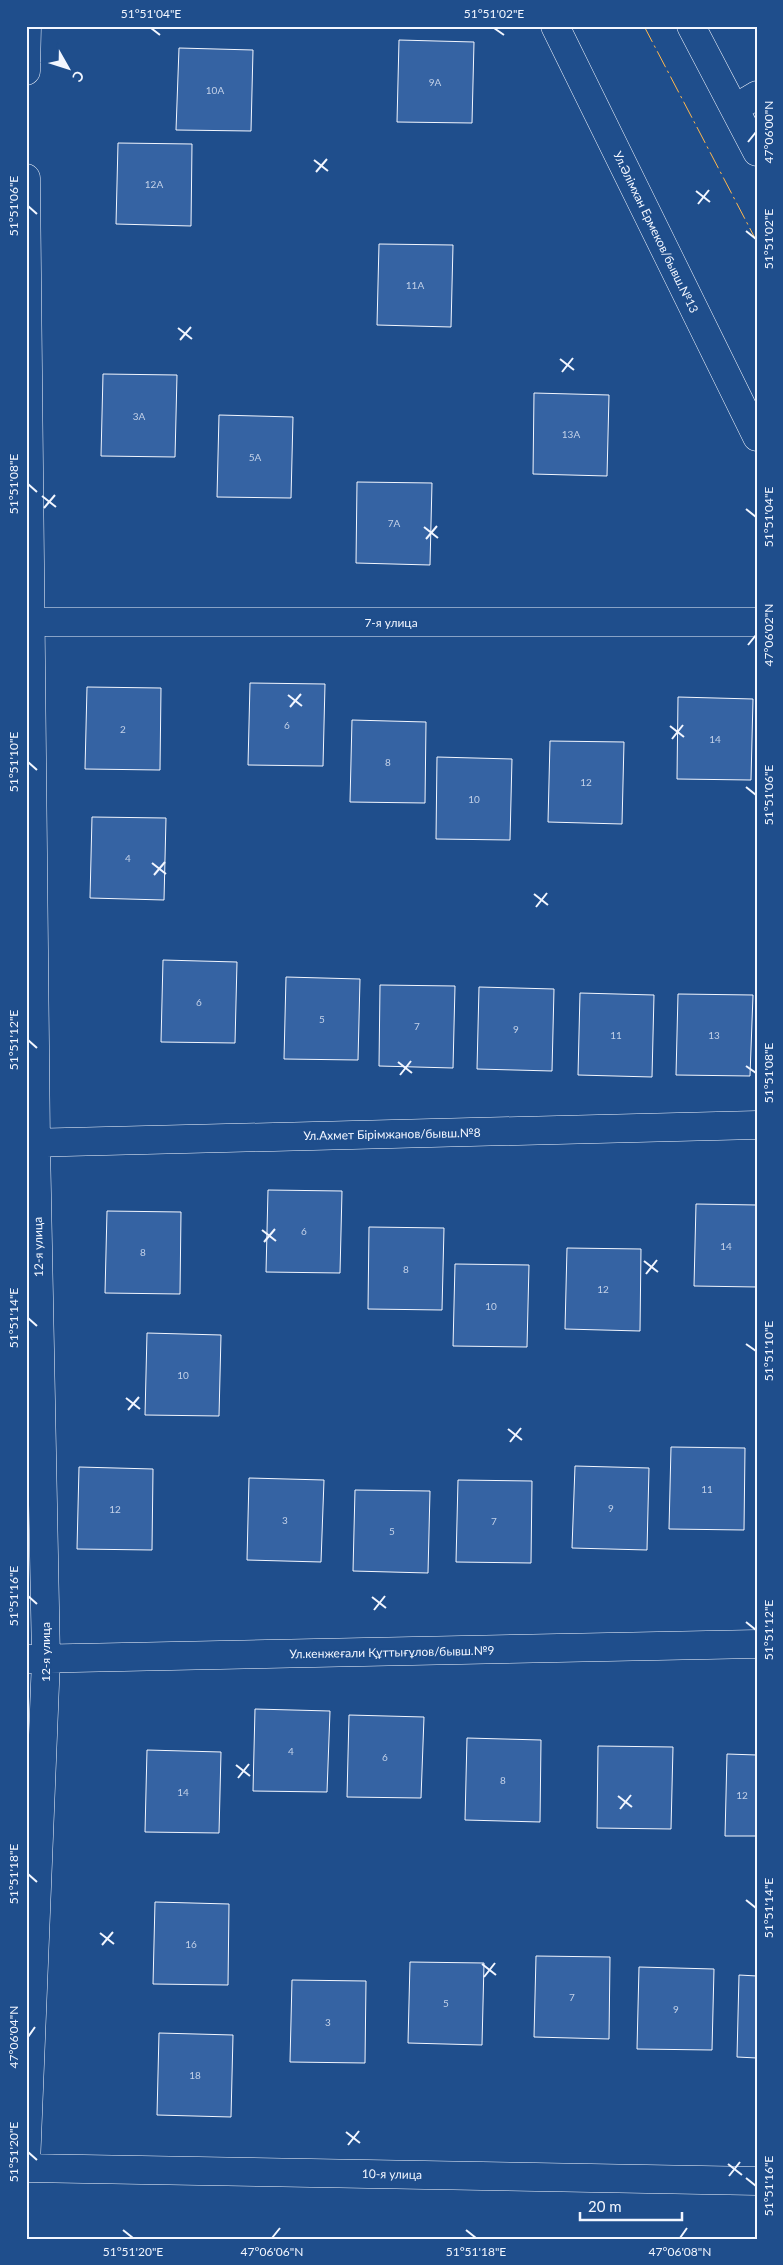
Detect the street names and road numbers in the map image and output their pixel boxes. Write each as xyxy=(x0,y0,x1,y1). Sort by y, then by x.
street label: Ул.Әлімхан Ермеков/бывш.№13 xyxy=(610,149,702,315)
street label: 7-я улица xyxy=(364,615,418,630)
street label: Ул.Ахмет Бірімжанов/бывш.№8 xyxy=(303,1125,481,1143)
street label: 12-я улица xyxy=(30,1217,46,1277)
street label: 12-я улица xyxy=(38,1622,53,1682)
street label: Ул.кенжеғали Құттығұлов/бывш.№9 xyxy=(289,1643,495,1661)
street label: 10-я улица xyxy=(362,2166,422,2182)

